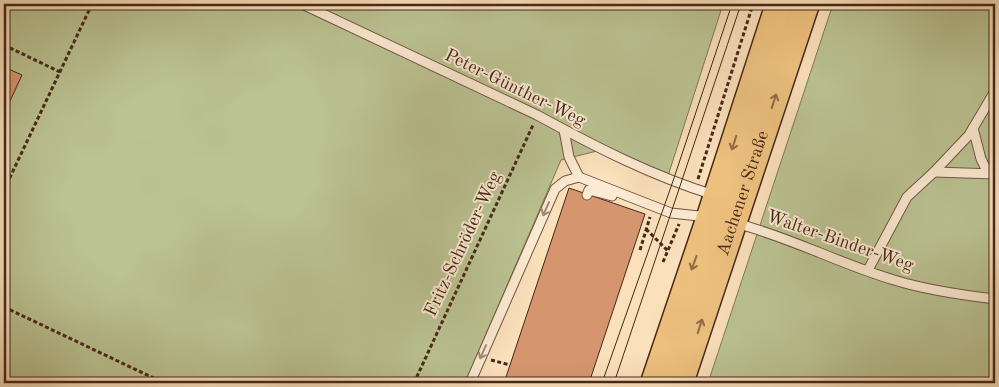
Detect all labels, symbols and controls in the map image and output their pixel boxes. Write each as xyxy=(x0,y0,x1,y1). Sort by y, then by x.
street label: Peter-Günther-Weg xyxy=(442,46,589,130)
one-way arrow xyxy=(770,93,779,109)
street label: Aachener Straße xyxy=(714,128,772,258)
one-way arrow xyxy=(729,134,738,150)
street label: Fritz-Schröder-Weg xyxy=(422,169,505,319)
one-way arrow xyxy=(541,201,551,216)
street label: Walter-Binder-Weg xyxy=(764,207,916,275)
one-way arrow xyxy=(689,255,698,270)
one-way arrow xyxy=(695,318,705,334)
one-way arrow xyxy=(478,344,488,359)

